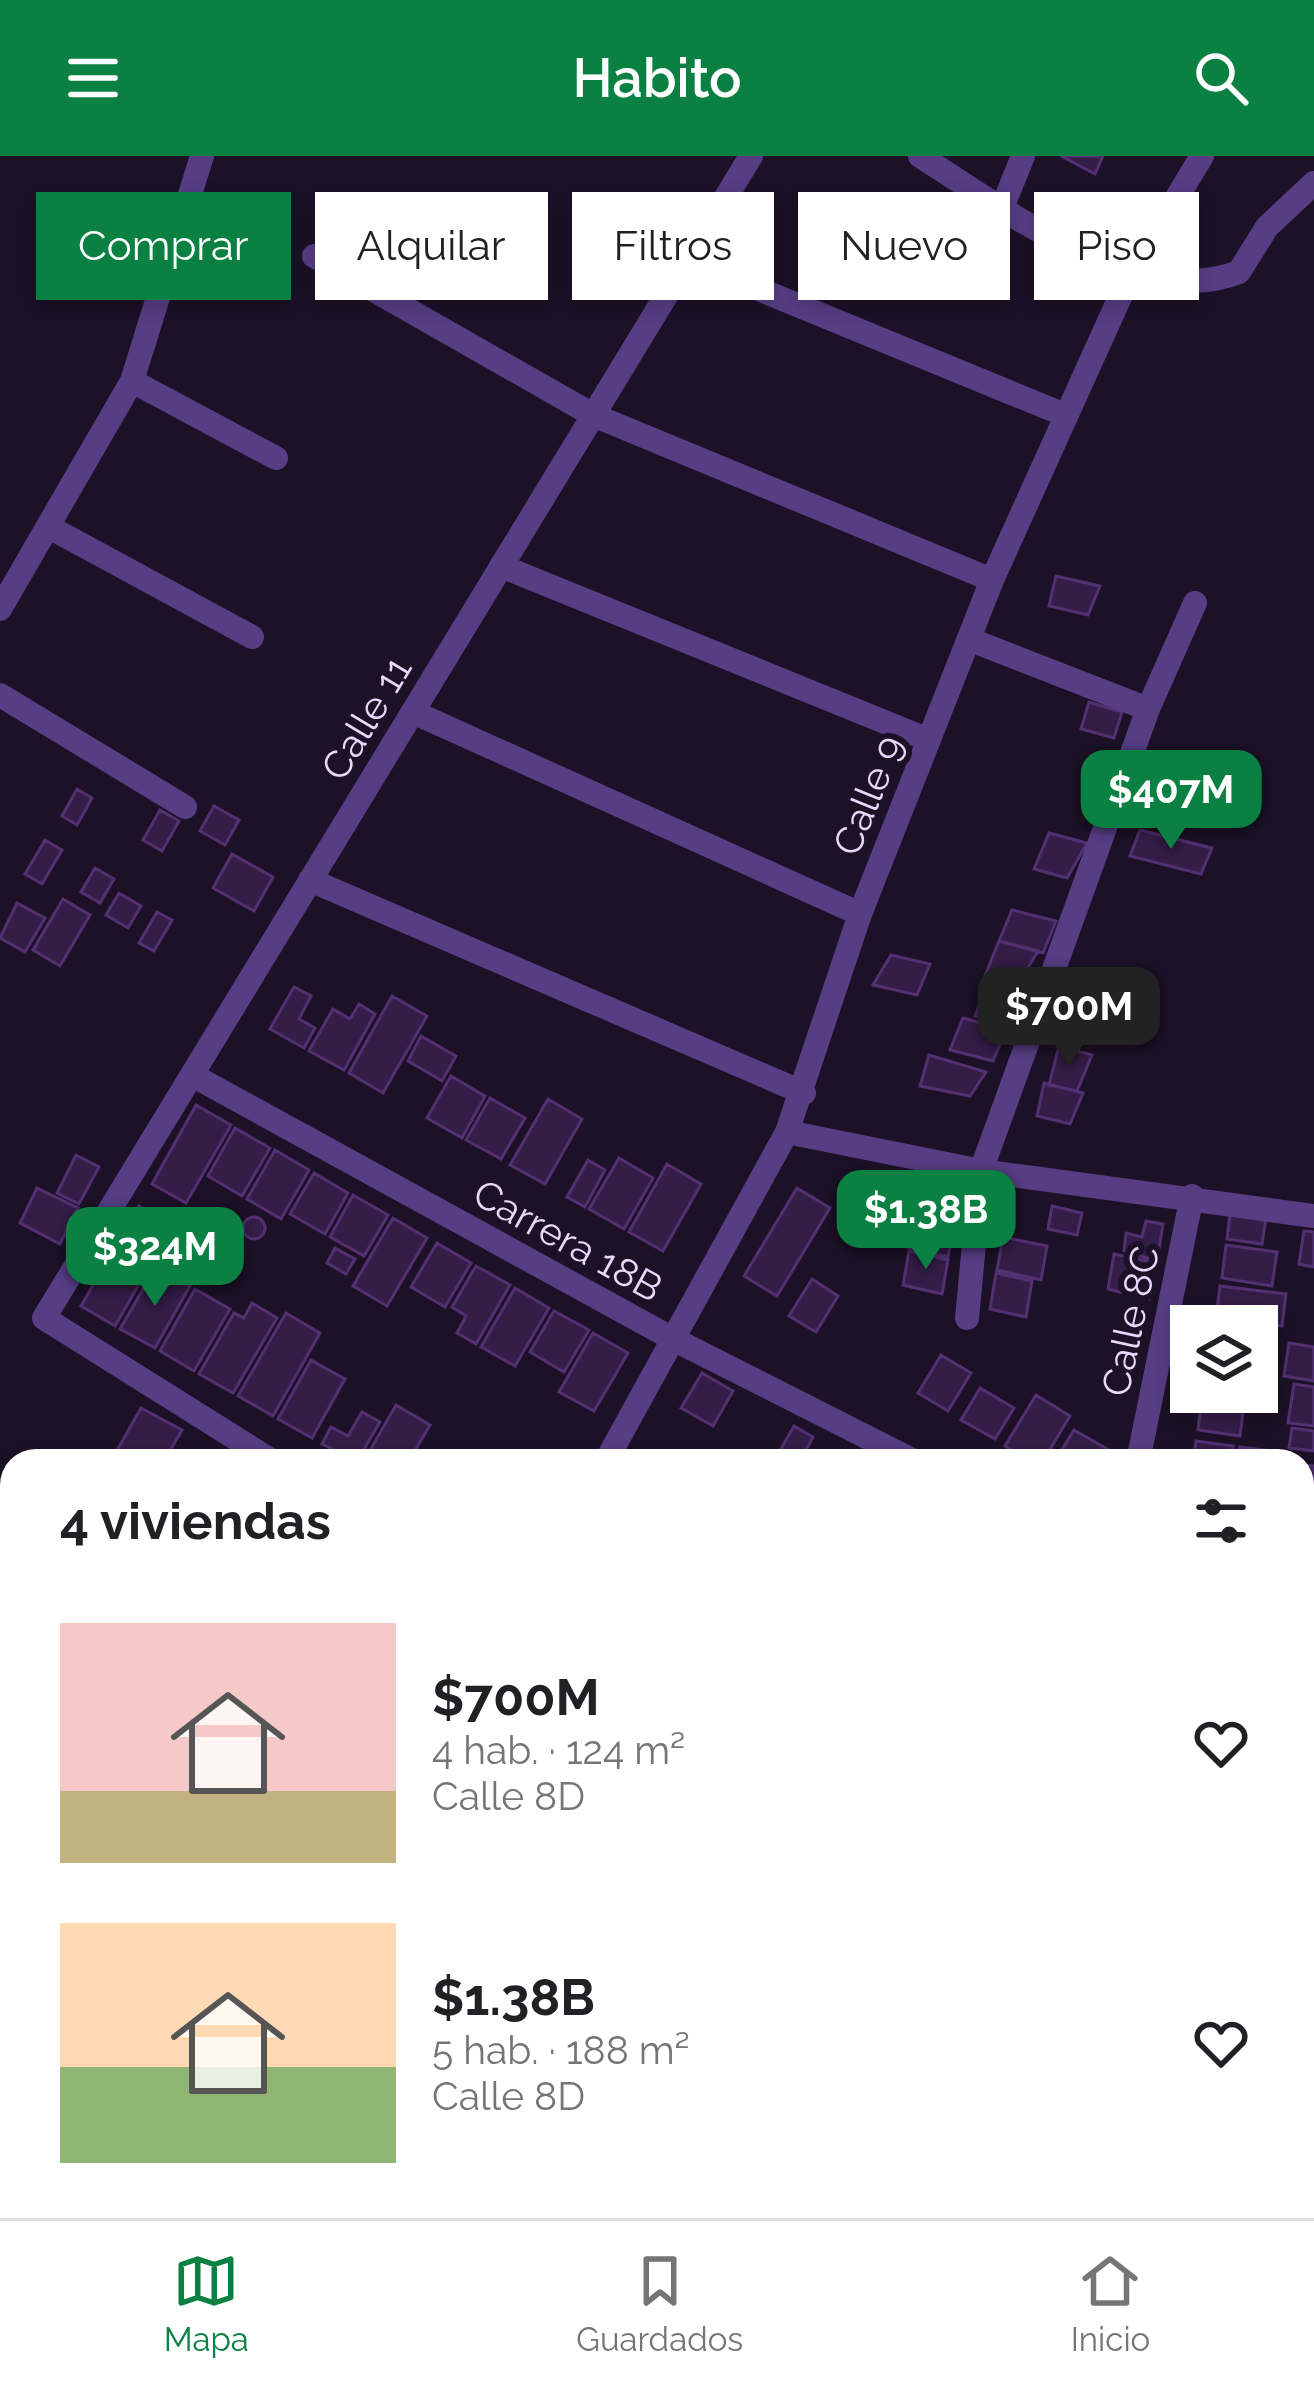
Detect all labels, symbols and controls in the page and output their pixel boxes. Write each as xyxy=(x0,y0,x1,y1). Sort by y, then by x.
icon: menu xyxy=(60,45,126,111)
icon: search xyxy=(1188,45,1254,111)
text: Habito xyxy=(572,46,742,110)
chip: Comprar xyxy=(36,192,291,300)
chip: Alquilar xyxy=(315,192,548,300)
chip: Filtros xyxy=(572,192,774,300)
chip: Nuevo xyxy=(798,192,1010,300)
chip: Piso xyxy=(1034,192,1199,300)
street label: Calle 11 xyxy=(311,648,421,788)
street label: Calle 9 xyxy=(823,728,913,862)
pin: $407M xyxy=(1087,750,1255,852)
text: $407M xyxy=(1108,766,1234,812)
pin: $700M xyxy=(985,967,1153,1069)
text: $700M xyxy=(1005,983,1133,1029)
street label: Carrera 18B xyxy=(466,1169,670,1311)
pin: $1.38B xyxy=(828,1170,1024,1272)
text: $1.38B xyxy=(864,1186,988,1232)
pin: $324M xyxy=(71,1207,239,1309)
text: $324M xyxy=(93,1223,217,1269)
street label: Calle 8C xyxy=(1092,1242,1168,1400)
map controls xyxy=(1170,1305,1278,1413)
button: layers xyxy=(1170,1305,1278,1413)
icon: filters xyxy=(1188,1488,1254,1554)
text: 4 viviendas xyxy=(60,1491,331,1551)
text: $700M xyxy=(432,1667,600,1727)
icon: home xyxy=(156,1671,300,1815)
icon: heart xyxy=(1188,1710,1254,1776)
text: 4 hab. · 124 m² xyxy=(432,1727,685,1773)
text: Calle 8D xyxy=(432,1773,585,1819)
text: $1.38B xyxy=(432,1967,595,2027)
icon: home xyxy=(156,1971,300,2115)
icon: heart xyxy=(1188,2010,1254,2076)
text: 5 hab. · 188 m² xyxy=(432,2027,690,2073)
text: Calle 8D xyxy=(432,2073,585,2119)
tab: Mapa xyxy=(164,2248,249,2359)
tab: Guardados xyxy=(576,2248,743,2359)
tab: Inicio xyxy=(1071,2248,1150,2359)

